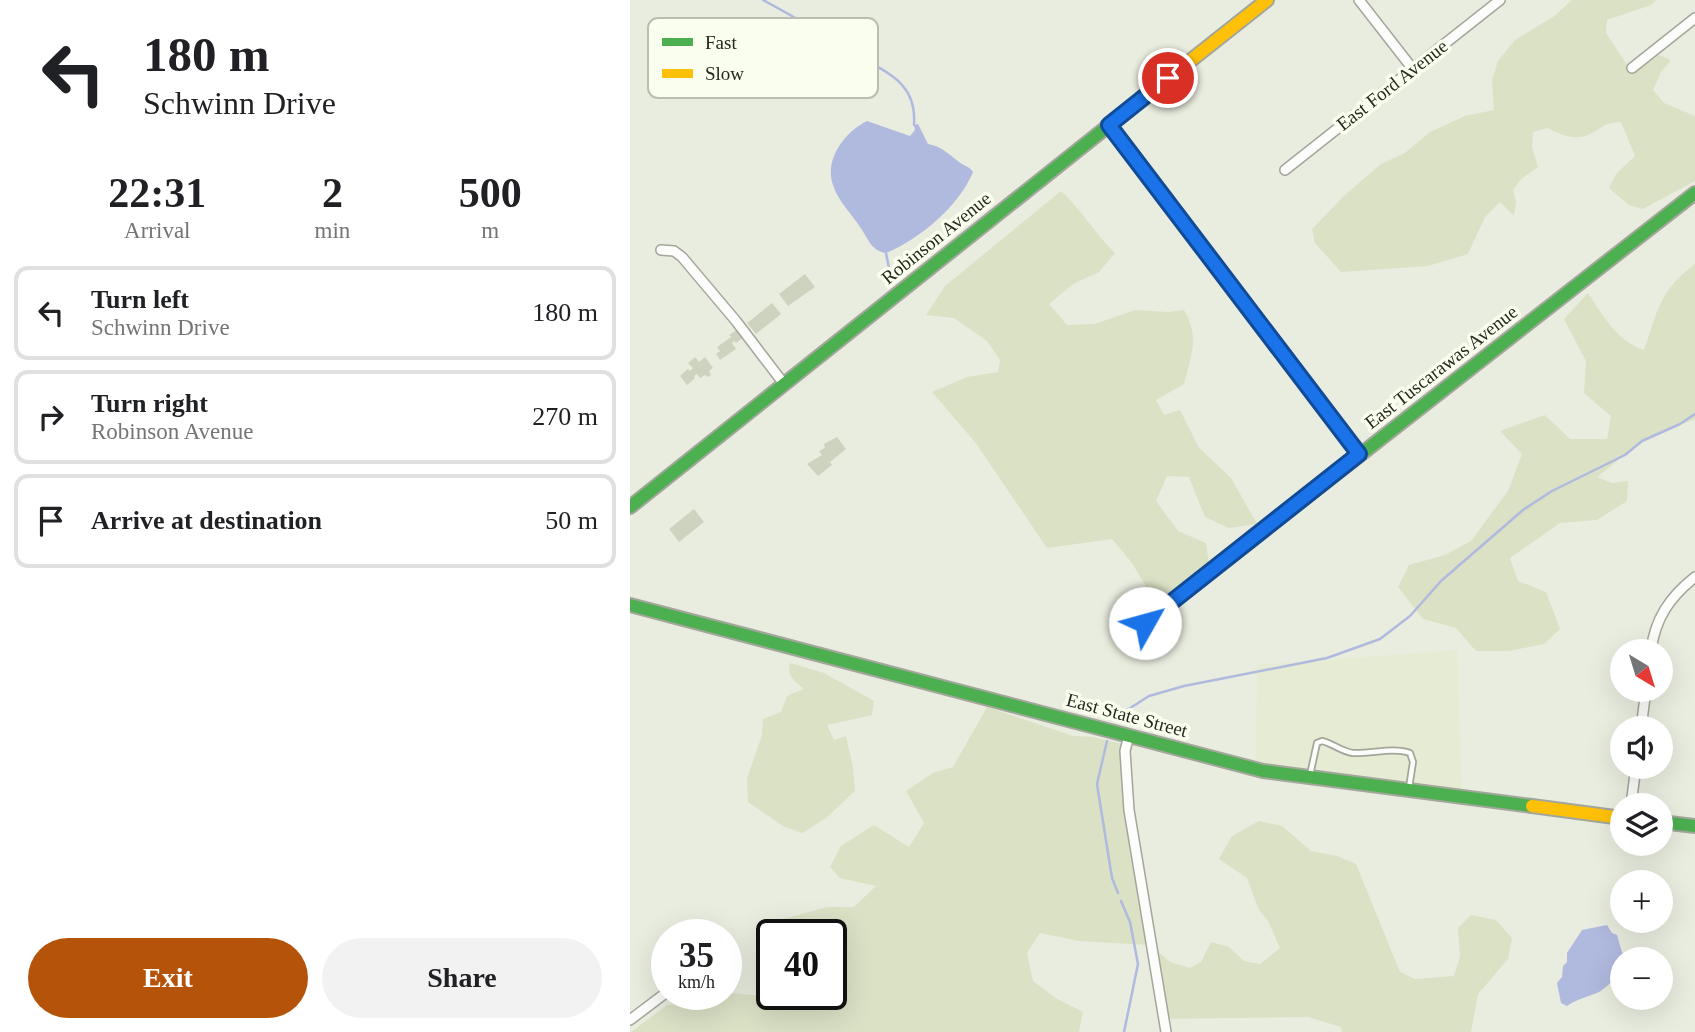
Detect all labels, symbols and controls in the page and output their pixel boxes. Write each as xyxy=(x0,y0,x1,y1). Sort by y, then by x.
legend xyxy=(648,18,878,98)
text: 180 m xyxy=(143,27,270,82)
icon: left xyxy=(28,28,119,119)
text: Fast xyxy=(705,32,737,53)
street label: East Ford Avenue xyxy=(1332,35,1452,135)
pin xyxy=(1138,48,1198,108)
icon: arrive xyxy=(1149,59,1187,97)
text: Slow xyxy=(705,63,744,84)
text: Schwinn Drive xyxy=(143,85,336,121)
text: 22:31 xyxy=(108,170,206,216)
text: 2 xyxy=(322,170,343,216)
text: 500 xyxy=(459,170,522,216)
street label: Robinson Avenue xyxy=(877,188,995,288)
text: Arrival xyxy=(124,218,191,243)
text: min xyxy=(315,218,350,243)
text: m xyxy=(481,218,499,243)
text: Turn left xyxy=(91,285,189,314)
icon: left xyxy=(32,294,70,332)
text: 180 m xyxy=(532,298,598,327)
street label: East Tuscarawas Avenue xyxy=(1361,301,1521,433)
text: Schwinn Drive xyxy=(91,315,230,340)
text: Turn right xyxy=(91,389,208,418)
icon: right xyxy=(32,398,70,436)
text: 270 m xyxy=(532,402,598,431)
text: Robinson Avenue xyxy=(91,419,253,444)
icon: arrive xyxy=(32,502,70,540)
text: Arrive at destination xyxy=(91,506,322,535)
text: 50 m xyxy=(545,506,598,535)
position arrow xyxy=(1108,586,1182,660)
north arrow xyxy=(1610,639,1673,702)
map controls xyxy=(1610,639,1673,1010)
street label: East State Street xyxy=(1064,689,1191,741)
button: sound xyxy=(1610,716,1673,779)
button: layers xyxy=(1610,793,1673,856)
button: + xyxy=(1610,870,1673,933)
speed limit sign: 40 xyxy=(756,919,847,1010)
text: 35 xyxy=(679,936,714,975)
button: Exit xyxy=(28,938,308,1018)
button: Share xyxy=(322,938,602,1018)
button: − xyxy=(1610,947,1673,1010)
text: km/h xyxy=(678,972,715,992)

